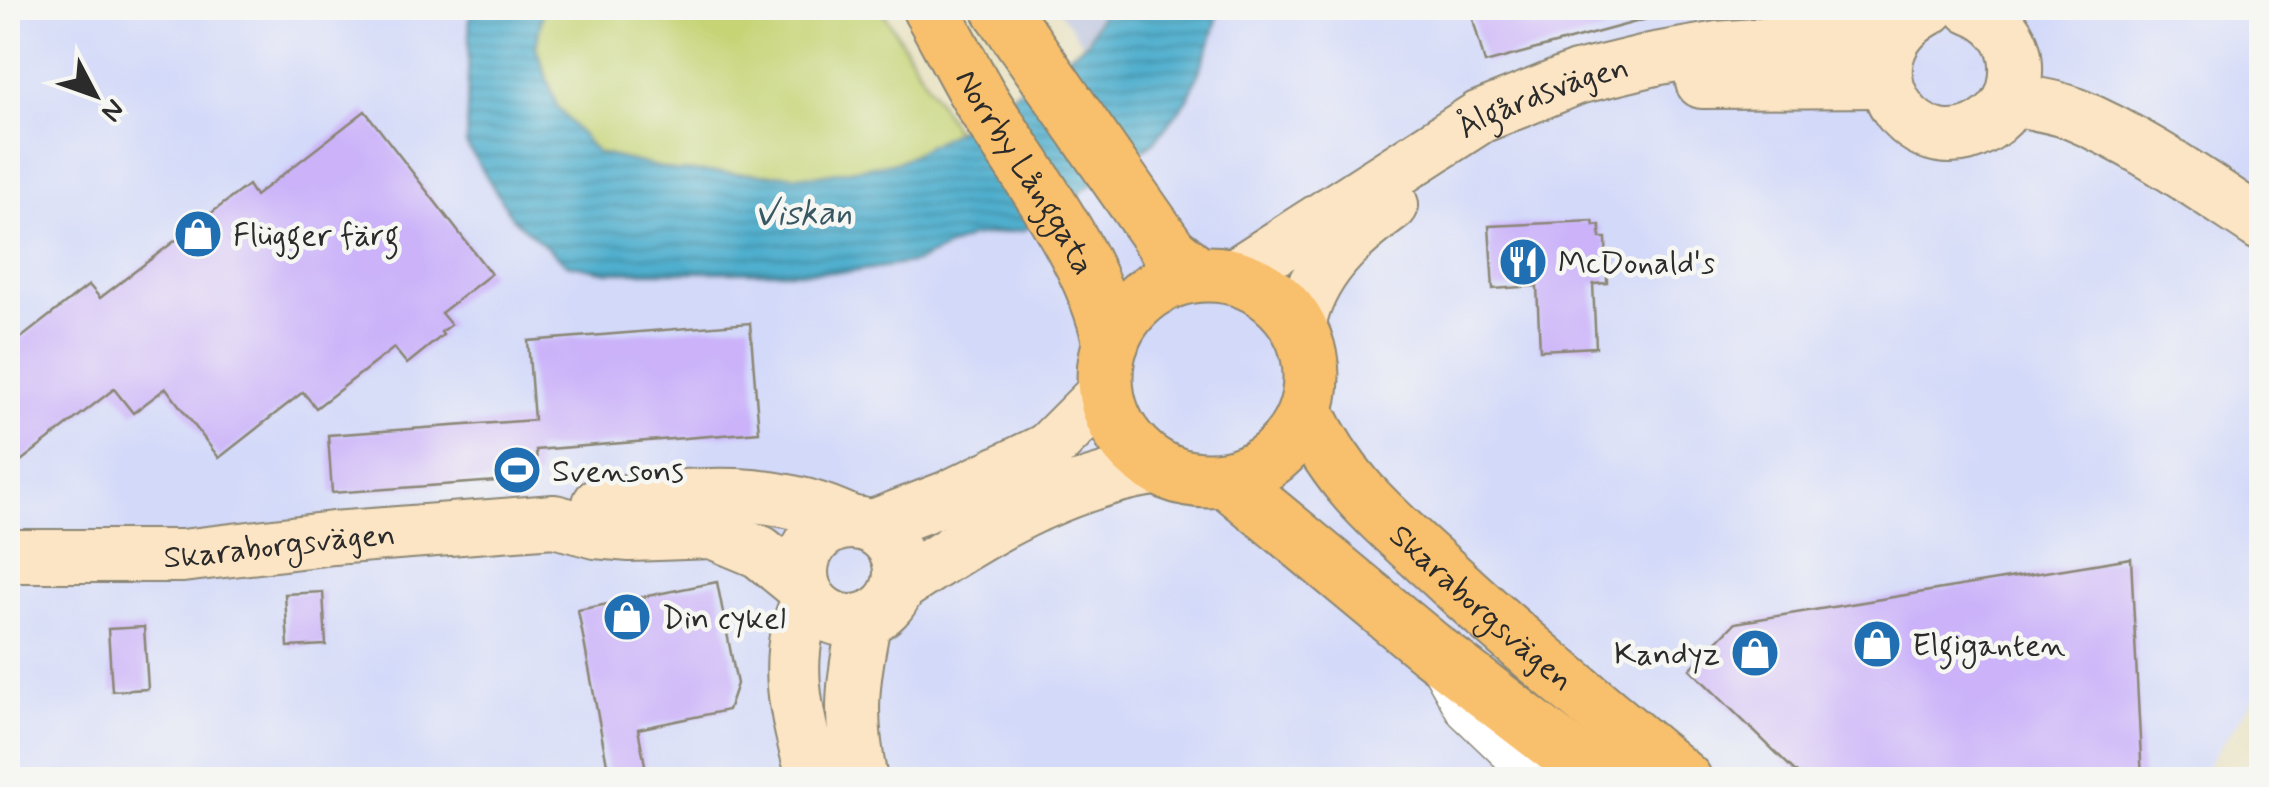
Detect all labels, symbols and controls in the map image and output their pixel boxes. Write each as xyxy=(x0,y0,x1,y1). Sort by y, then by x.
north arrow xyxy=(45,45,145,145)
street label: Ålgårdsvägen xyxy=(1449,47,1633,149)
street label: Norrby Långgata xyxy=(945,63,1104,282)
text: N xyxy=(92,91,132,129)
water label: Viskan xyxy=(753,189,853,239)
shop icon: Flügger färg xyxy=(172,208,224,260)
place label: Flügger färg xyxy=(233,215,399,260)
restaurant icon: McDonald's xyxy=(1497,236,1549,288)
place label: McDonald's xyxy=(1558,243,1715,285)
sports icon: Svensons xyxy=(491,444,543,496)
place label: Svensons xyxy=(552,451,684,493)
street label: Skaraborgsvägen xyxy=(164,514,397,579)
street label: Skaraborgsvägen xyxy=(1380,516,1582,702)
shop icon: Din cykel xyxy=(601,591,653,643)
place label: Din cykel xyxy=(662,598,786,640)
shop icon: Elgiganten xyxy=(1851,618,1903,670)
place label: Elgiganten xyxy=(1912,625,2066,670)
shop icon: Kandyz xyxy=(1729,627,1781,679)
place label: Kandyz xyxy=(1614,634,1720,676)

